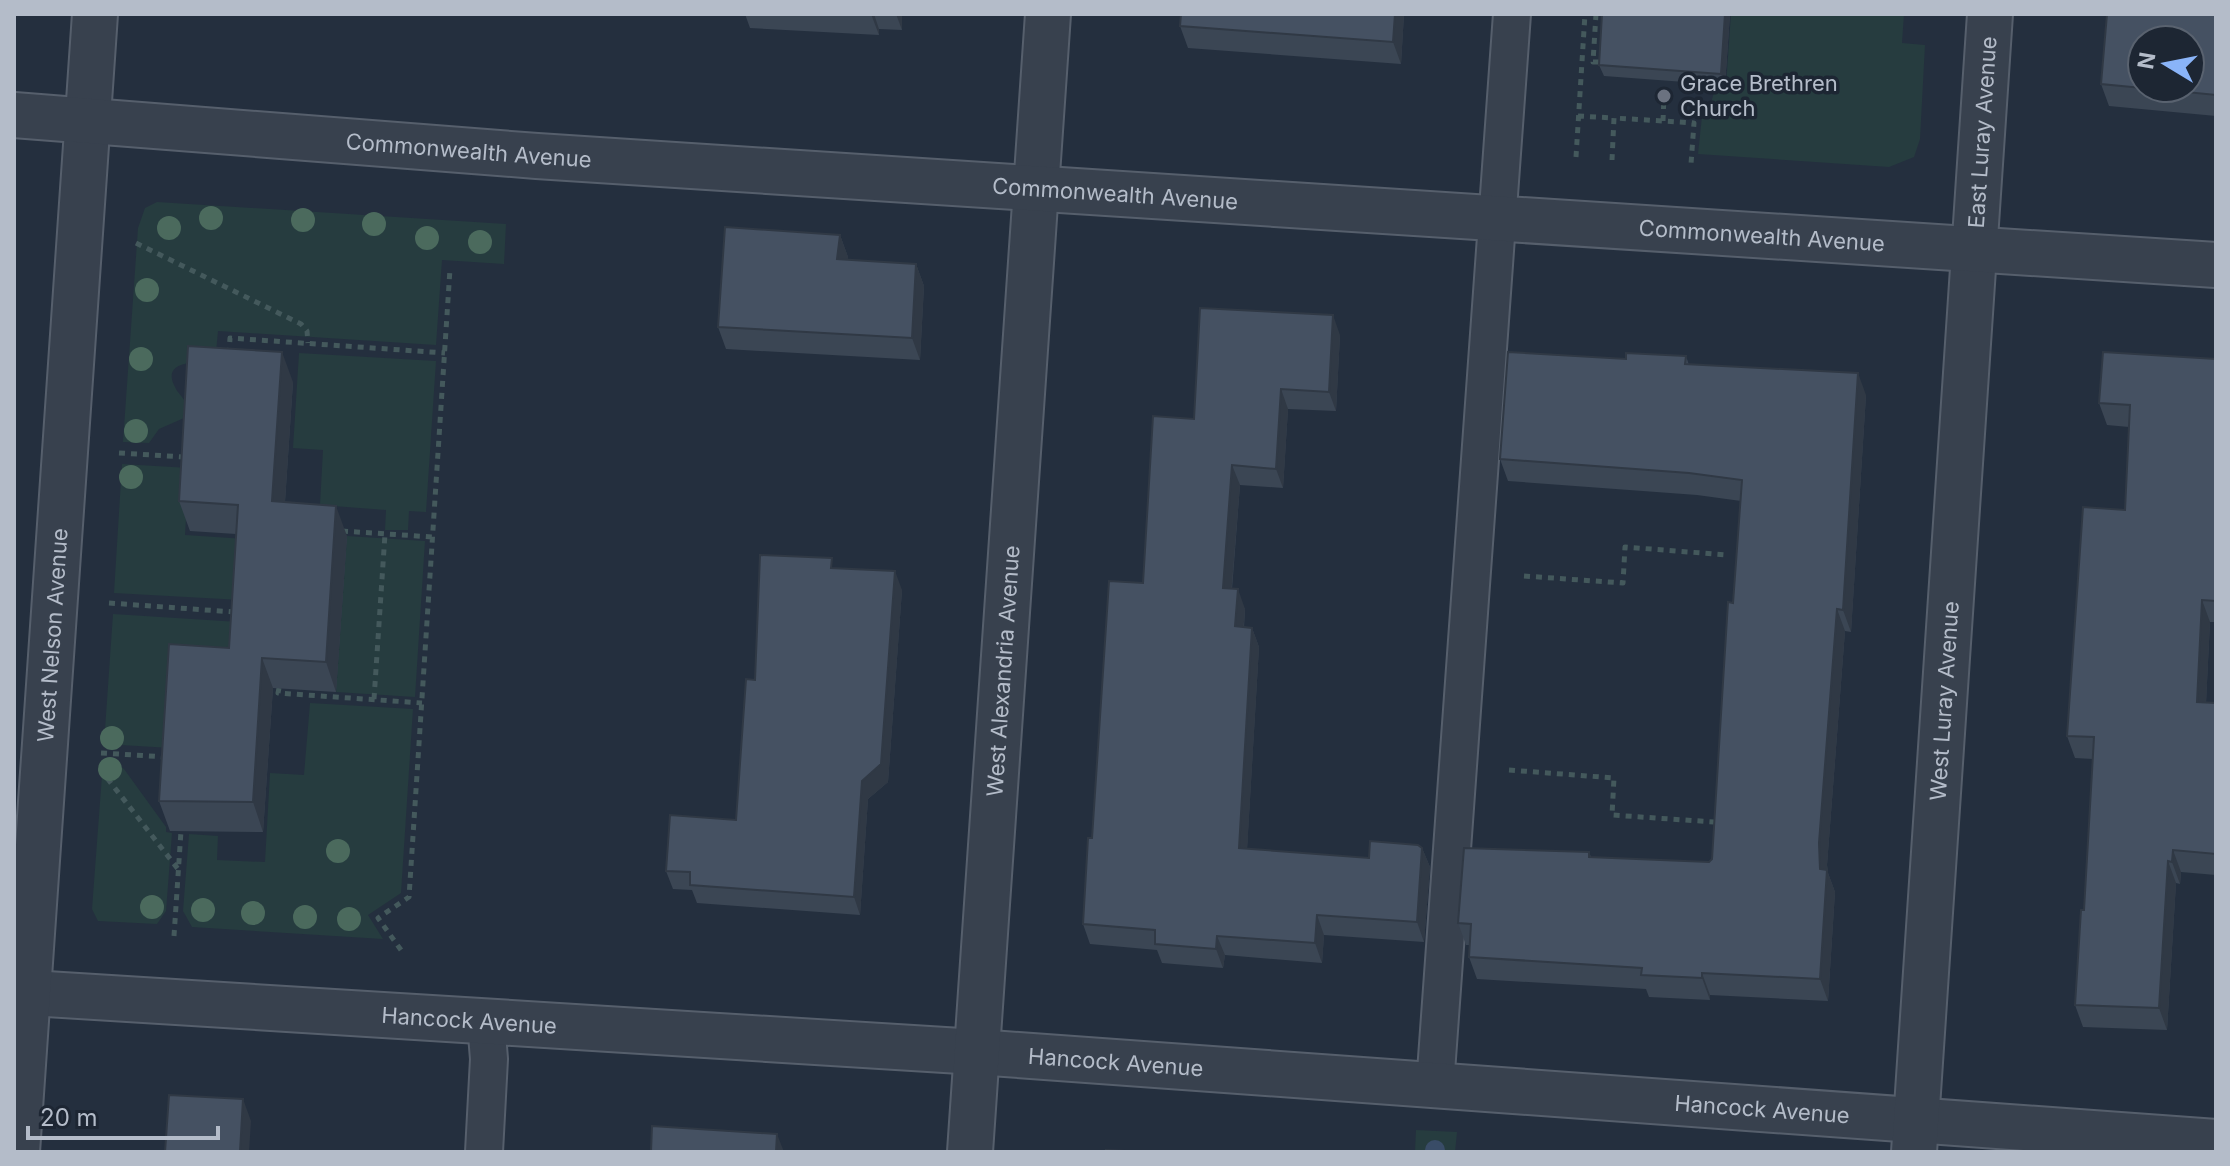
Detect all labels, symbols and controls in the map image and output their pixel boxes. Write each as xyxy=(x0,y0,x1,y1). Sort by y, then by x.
north arrow xyxy=(2126,24,2206,104)
street label: East Luray Avenue xyxy=(1963,35,2001,229)
text: N xyxy=(2132,50,2161,71)
place label: Grace Brethren Church xyxy=(1680,70,1838,121)
marker: Grace Brethren Church xyxy=(1655,87,1673,105)
street label: Commonwealth Avenue xyxy=(345,128,592,173)
street label: Commonwealth Avenue xyxy=(991,173,1239,214)
street label: Commonwealth Avenue xyxy=(1638,215,1886,256)
street label: West Nelson Avenue xyxy=(32,527,73,743)
street label: West Alexandria Avenue xyxy=(981,545,1025,798)
street label: West Luray Avenue xyxy=(1924,600,1964,802)
street label: Hancock Avenue xyxy=(381,1002,558,1039)
street label: Hancock Avenue xyxy=(1027,1043,1204,1081)
scale bar xyxy=(28,1090,218,1140)
street label: Hancock Avenue xyxy=(1674,1090,1851,1128)
text: 20 m xyxy=(40,1103,98,1132)

